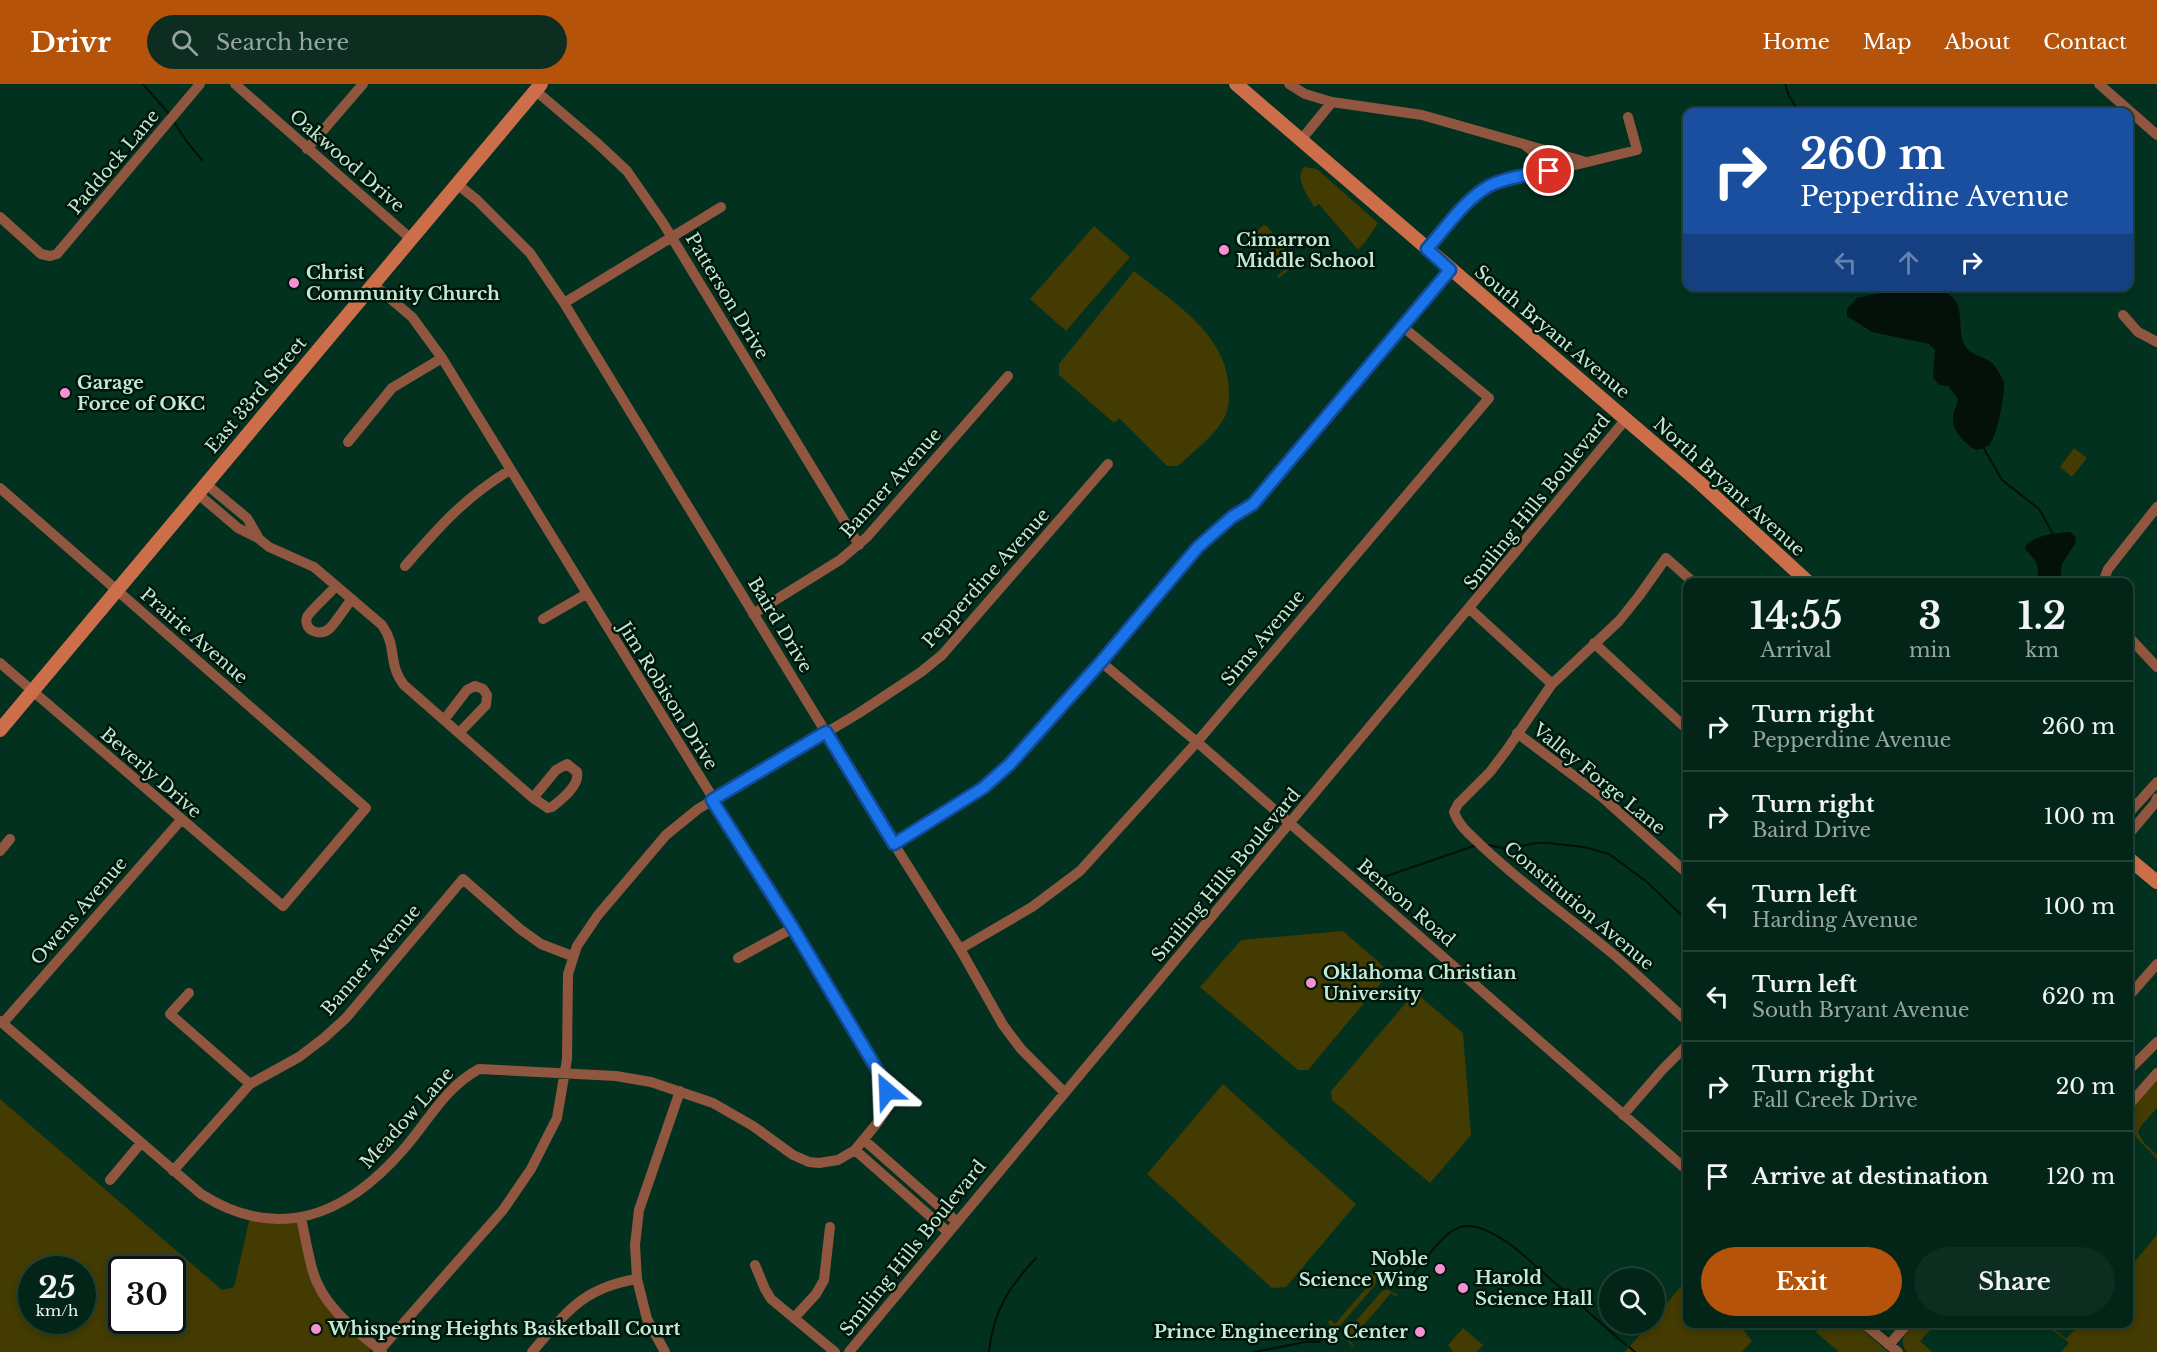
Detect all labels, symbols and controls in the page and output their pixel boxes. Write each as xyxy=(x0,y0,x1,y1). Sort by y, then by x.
search box xyxy=(147,15,567,69)
text: Drivr xyxy=(30,25,111,60)
icon: search xyxy=(168,26,201,59)
text: Search here xyxy=(216,29,349,56)
text: Home xyxy=(1763,29,1830,55)
text: Map xyxy=(1863,29,1911,55)
text: About xyxy=(1944,29,2010,55)
text: Contact xyxy=(2043,29,2127,55)
street label: Paddock Lane xyxy=(64,105,164,219)
street label: Oakwood Drive xyxy=(285,105,409,217)
text: 260 m xyxy=(1800,128,1945,180)
icon: right xyxy=(1701,132,1779,210)
pin xyxy=(1523,145,1574,196)
icon: arrive xyxy=(1532,154,1565,187)
text: Pepperdine Avenue xyxy=(1800,180,2069,213)
street label: Patterson Drive xyxy=(681,229,773,363)
place label: Cimarron Middle School xyxy=(1236,229,1375,272)
marker: Cimarron Middle School xyxy=(1217,243,1231,257)
icon: left xyxy=(1829,246,1862,279)
icon: ahead xyxy=(1892,246,1925,279)
icon: right xyxy=(1955,246,1988,279)
street label: South Bryant Avenue xyxy=(1470,261,1634,403)
place label: Christ Community Church xyxy=(306,262,500,305)
marker: Christ Community Church xyxy=(287,276,301,290)
street label: East 33rd Street xyxy=(201,332,311,458)
place label: Garage Force of OKC xyxy=(77,372,205,415)
marker: Garage Force of OKC xyxy=(58,386,72,400)
street label: Smiling Hills Boulevard xyxy=(1459,410,1615,594)
street label: North Bryant Avenue xyxy=(1649,413,1809,561)
street label: Banner Avenue xyxy=(836,424,946,542)
street label: Pepperdine Avenue xyxy=(918,504,1054,652)
street label: Baird Drive xyxy=(743,573,817,677)
street label: Prairie Avenue xyxy=(136,583,252,689)
street label: Sims Avenue xyxy=(1217,586,1309,690)
text: 14:55 xyxy=(1750,594,1842,639)
text: 3 xyxy=(1919,594,1942,639)
text: 1.2 xyxy=(2018,594,2066,639)
street label: Jim Robison Drive xyxy=(613,616,722,774)
text: Arrival xyxy=(1761,638,1831,662)
text: min xyxy=(1909,638,1951,662)
text: km xyxy=(2025,638,2059,662)
text: Turn right xyxy=(1752,701,1874,728)
icon: right xyxy=(1701,710,1734,743)
text: 260 m xyxy=(2042,713,2115,740)
street label: Valley Forge Lane xyxy=(1528,718,1670,839)
street label: Beverly Drive xyxy=(96,723,206,823)
text: Pepperdine Avenue xyxy=(1752,728,1951,752)
street label: Smiling Hills Boulevard xyxy=(1147,784,1305,966)
text: Turn right xyxy=(1752,791,1874,818)
icon: right xyxy=(1701,800,1734,833)
text: 100 m xyxy=(2044,803,2115,830)
text: Baird Drive xyxy=(1752,818,1871,842)
street label: Constitution Avenue xyxy=(1500,837,1658,975)
street label: Owens Avenue xyxy=(26,852,132,970)
street label: Benson Road xyxy=(1353,855,1459,951)
text: Turn left xyxy=(1752,881,1857,908)
icon: left xyxy=(1701,890,1734,923)
text: 100 m xyxy=(2044,893,2115,920)
street label: Banner Avenue xyxy=(317,900,425,1020)
text: Harding Avenue xyxy=(1752,908,1918,932)
place label: Oklahoma Christian University xyxy=(1323,962,1517,1005)
text: Turn left xyxy=(1752,971,1857,998)
marker: Oklahoma Christian University xyxy=(1304,976,1318,990)
icon: left xyxy=(1701,980,1734,1013)
text: 620 m xyxy=(2042,983,2115,1010)
text: South Bryant Avenue xyxy=(1752,998,1969,1022)
position arrow xyxy=(855,1059,919,1123)
text: Turn right xyxy=(1752,1061,1874,1088)
street label: Meadow Lane xyxy=(356,1063,458,1173)
icon: right xyxy=(1701,1070,1734,1103)
text: 20 m xyxy=(2056,1073,2115,1100)
text: Fall Creek Drive xyxy=(1752,1088,1918,1112)
street label: Smiling Hills Boulevard xyxy=(835,1156,991,1340)
icon: arrive xyxy=(1701,1160,1734,1193)
text: Arrive at destination xyxy=(1752,1163,1989,1190)
text: 120 m xyxy=(2046,1163,2115,1190)
button: Exit xyxy=(1701,1247,1902,1316)
button: Share xyxy=(1914,1247,2115,1316)
place label: Noble Science Wing xyxy=(1299,1248,1429,1291)
speed limit sign: 30 xyxy=(108,1256,186,1334)
marker: Noble Science Wing xyxy=(1433,1262,1447,1276)
place label: Harold Science Hall xyxy=(1475,1267,1593,1310)
map controls xyxy=(1599,1268,1665,1334)
button: search xyxy=(1599,1268,1665,1334)
text: 25 xyxy=(38,1269,76,1306)
marker: Harold Science Hall xyxy=(1456,1281,1470,1295)
text: km/h xyxy=(36,1301,78,1320)
place label: Whispering Heights Basketball Court xyxy=(327,1318,680,1340)
place label: Prince Engineering Center xyxy=(1154,1321,1408,1343)
marker: Whispering Heights Basketball Court xyxy=(309,1322,323,1336)
marker: Prince Engineering Center xyxy=(1413,1325,1427,1339)

